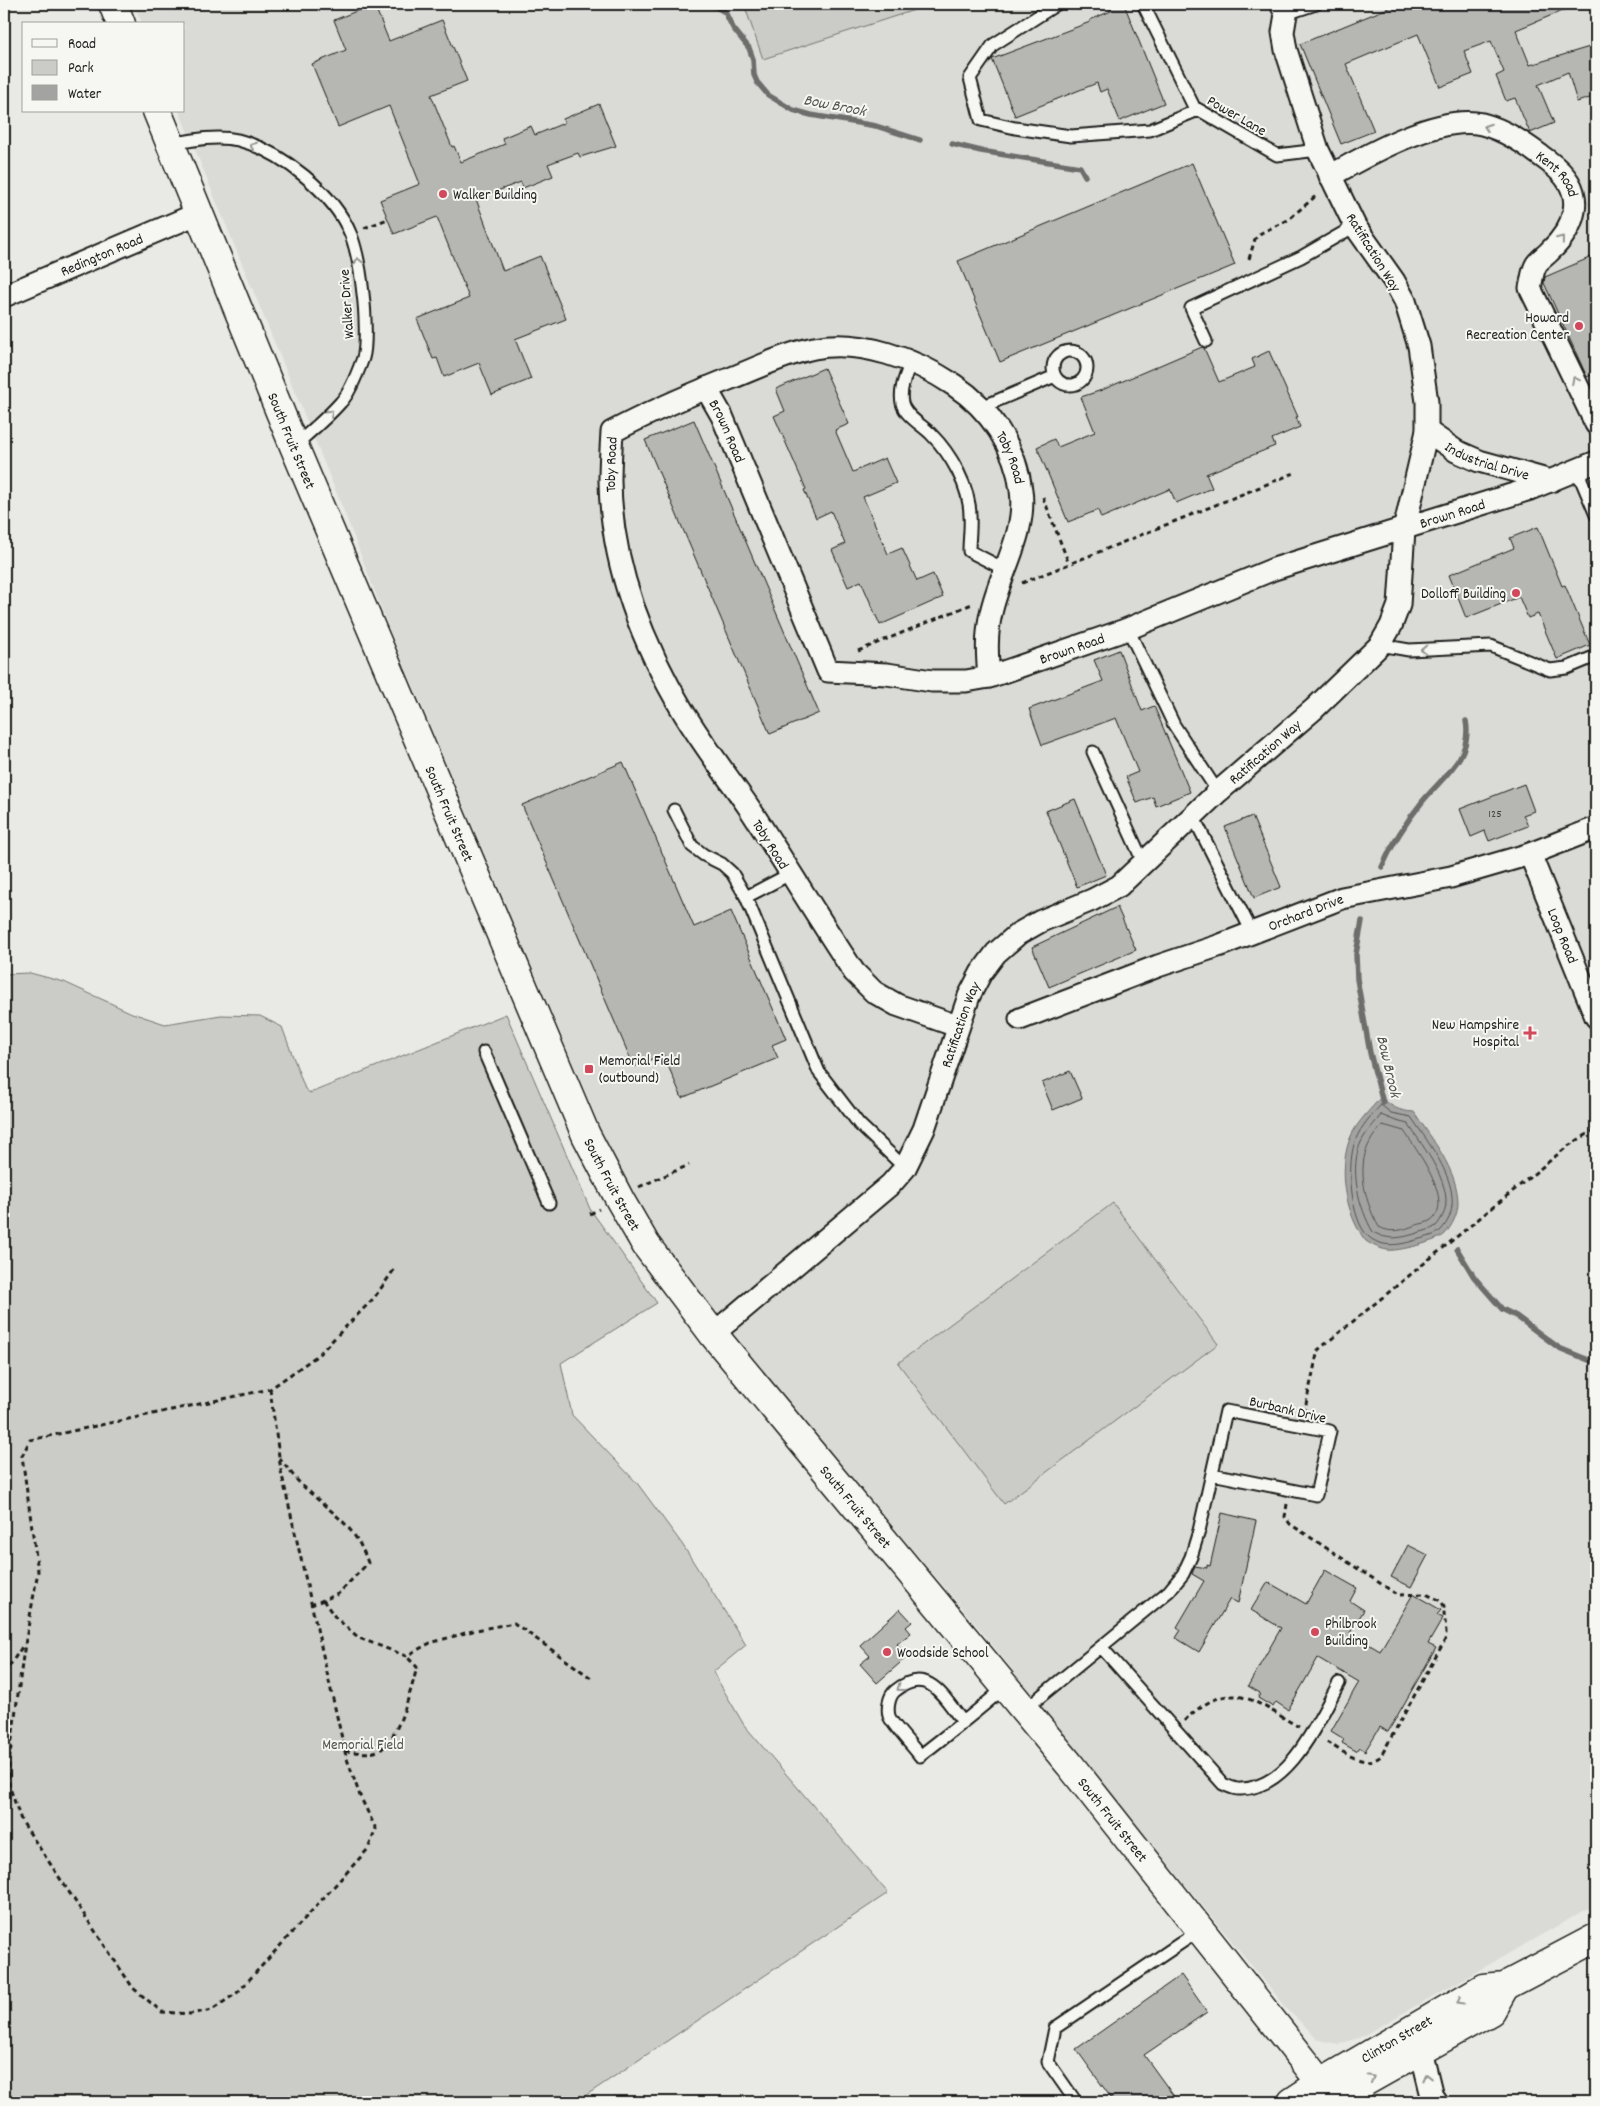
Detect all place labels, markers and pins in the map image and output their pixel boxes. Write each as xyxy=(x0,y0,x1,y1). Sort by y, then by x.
place label: Walker Building xyxy=(453,185,537,207)
marker: Walker Building xyxy=(437,188,449,200)
place label: Howard Recreation Center xyxy=(1466,308,1569,347)
marker: Howard Recreation Center xyxy=(1573,320,1585,332)
place label: Dolloff Building xyxy=(1421,584,1506,606)
marker: Dolloff Building xyxy=(1510,587,1522,599)
place label: New Hampshire Hospital xyxy=(1432,1015,1519,1054)
marker: New Hampshire Hospital xyxy=(1523,1026,1537,1040)
place label: Memorial Field (outbound) xyxy=(599,1051,680,1090)
marker: Memorial Field (outbound) xyxy=(583,1063,595,1075)
place label: Philbrook Building xyxy=(1325,1614,1377,1653)
marker: Philbrook Building xyxy=(1309,1626,1321,1638)
place label: Woodside School xyxy=(897,1643,989,1665)
marker: Woodside School xyxy=(881,1646,893,1658)

